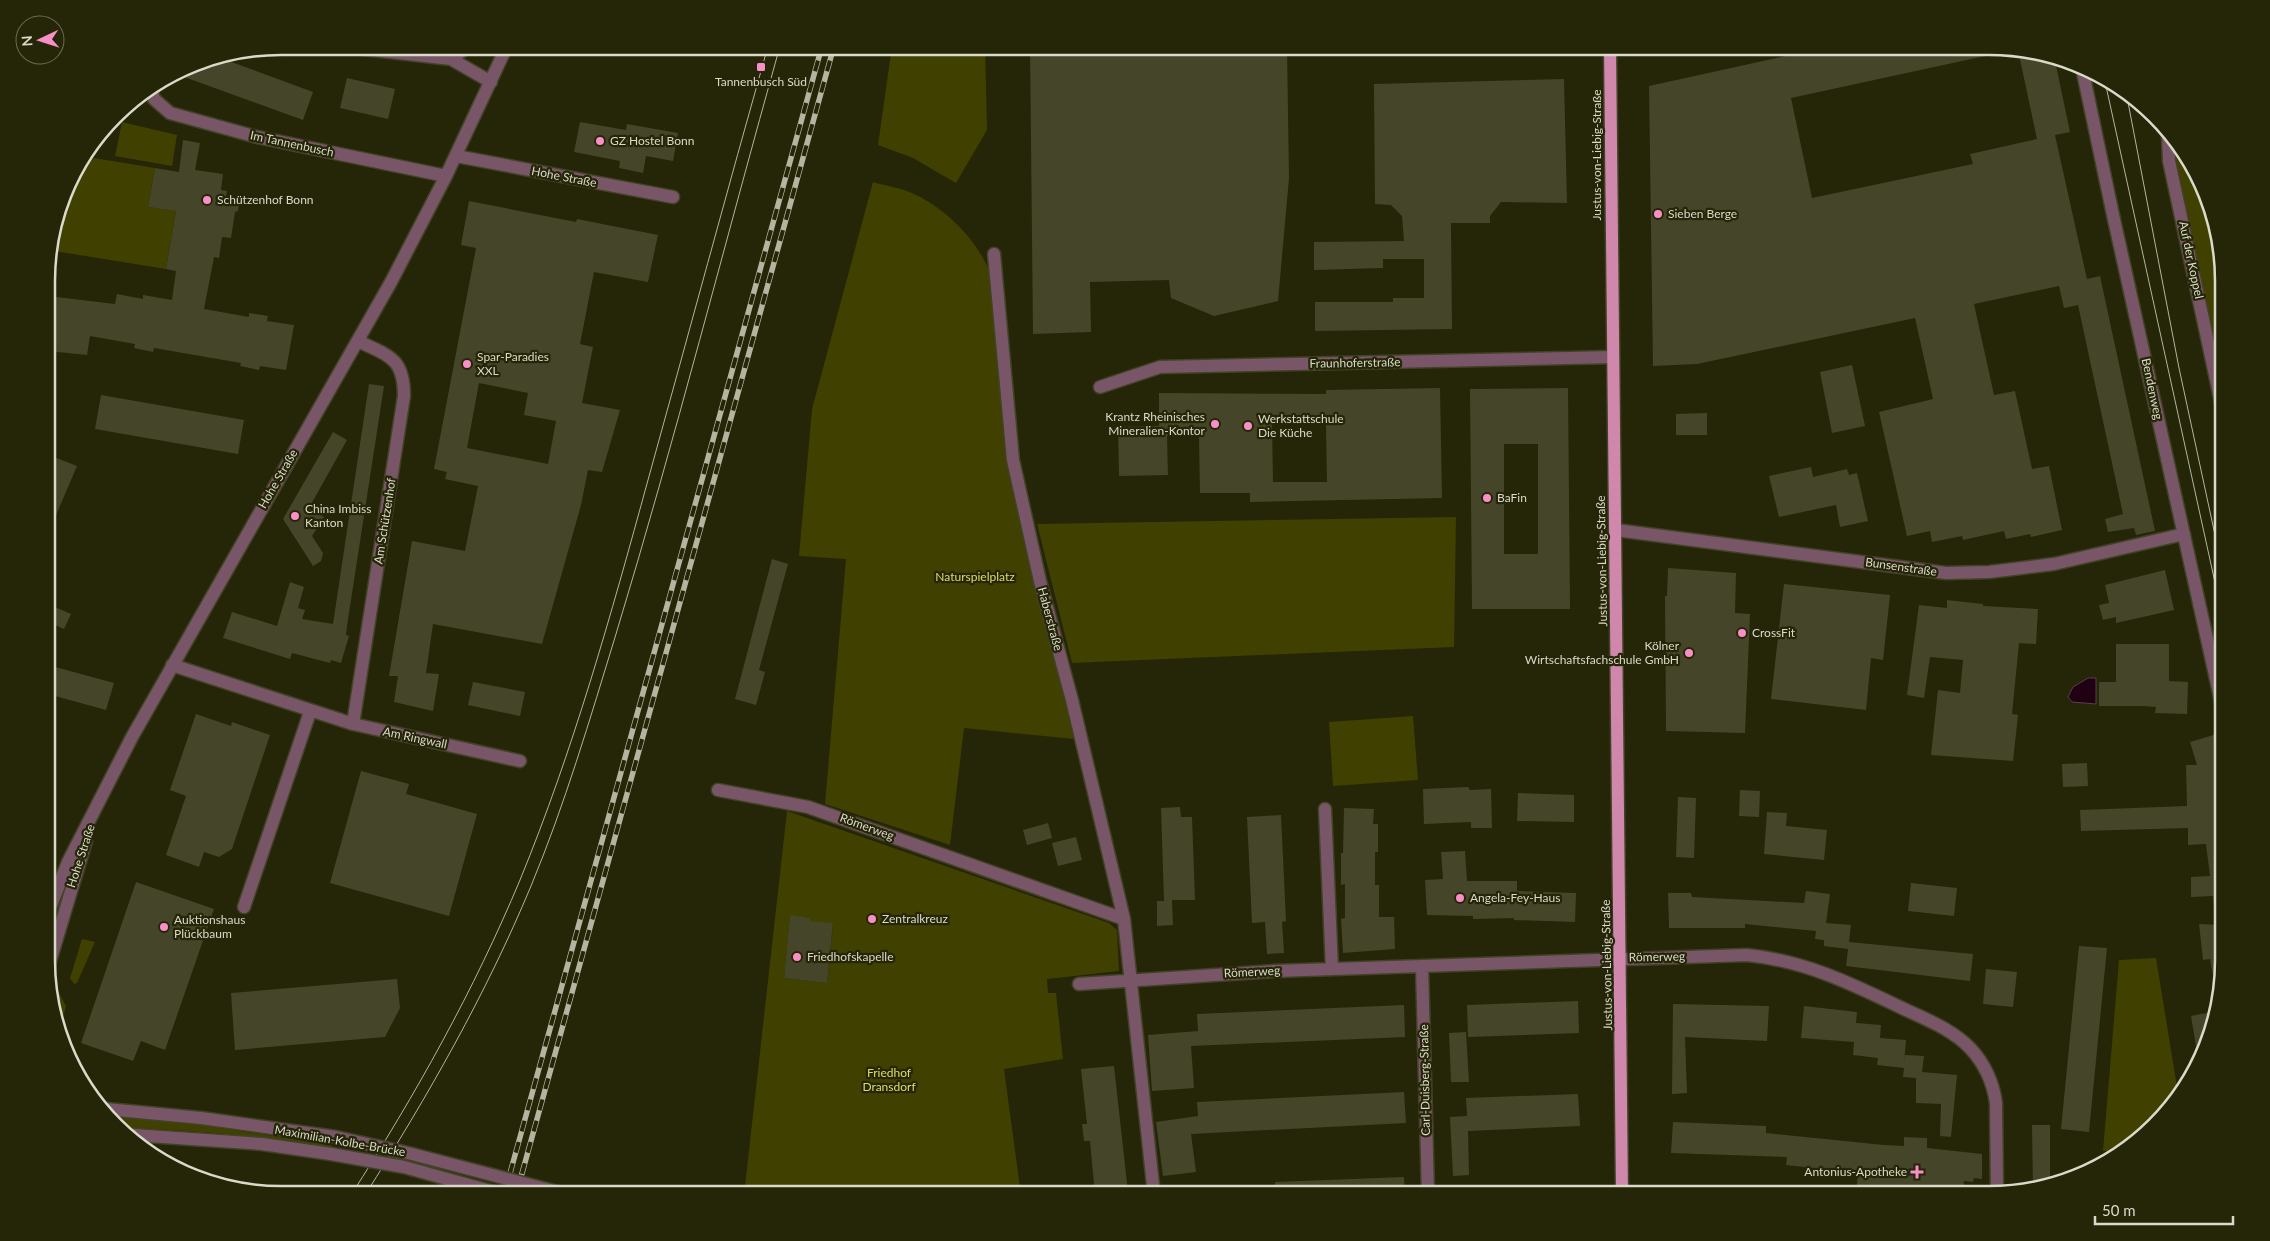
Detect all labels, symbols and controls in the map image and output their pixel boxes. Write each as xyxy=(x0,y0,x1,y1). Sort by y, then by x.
north arrow xyxy=(15,15,65,65)
text: N xyxy=(18,35,35,47)
marker: Tannenbusch Süd xyxy=(755,61,767,73)
place label: Tannenbusch Süd xyxy=(715,74,807,89)
street label: Justus-von-Liebig-Straße xyxy=(1589,89,1604,221)
street label: Im Tannenbusch xyxy=(249,127,335,160)
place label: GZ Hostel Bonn xyxy=(610,133,694,148)
marker: GZ Hostel Bonn xyxy=(594,135,606,147)
street label: Hohe Straße xyxy=(530,163,598,190)
place label: Schützenhof Bonn xyxy=(217,192,314,207)
marker: Schützenhof Bonn xyxy=(201,194,213,206)
place label: Sieben Berge xyxy=(1668,206,1737,221)
marker: Sieben Berge xyxy=(1652,208,1664,220)
street label: Auf der Koppel xyxy=(2176,220,2207,300)
place label: Spar-Paradies XXL xyxy=(477,349,549,378)
street label: Fraunhoferstraße xyxy=(1309,354,1401,371)
street label: Bendenweg xyxy=(2139,357,2166,421)
marker: Spar-Paradies XXL xyxy=(461,358,473,370)
place label: Krantz Rheinisches Mineralien-Kontor xyxy=(1105,409,1206,438)
place label: Werkstattschule Die Küche xyxy=(1258,411,1344,440)
marker: Krantz Rheinisches Mineralien-Kontor xyxy=(1209,418,1221,430)
marker: Werkstattschule Die Küche xyxy=(1242,420,1254,432)
street label: Hohe Straße xyxy=(255,446,301,511)
street label: Am Schützenhof xyxy=(370,476,399,565)
place label: BaFin xyxy=(1497,490,1527,505)
marker: BaFin xyxy=(1481,492,1493,504)
street label: Justus-von-Liebig-Straße xyxy=(1593,495,1610,627)
place label: China Imbiss Kanton xyxy=(305,501,371,530)
marker: China Imbiss Kanton xyxy=(289,510,301,522)
street label: Bunsenstraße xyxy=(1864,554,1938,579)
park label: Naturspielplatz xyxy=(935,569,1015,584)
street label: Haberstraße xyxy=(1035,585,1066,652)
place label: CrossFit xyxy=(1752,625,1796,640)
marker: CrossFit xyxy=(1736,627,1748,639)
place label: Kölner Wirtschaftsfachschule GmbH xyxy=(1525,638,1680,667)
marker: Kölner Wirtschaftsfachschule GmbH xyxy=(1683,647,1695,659)
street label: Am Ringwall xyxy=(382,723,449,752)
street label: Römerweg xyxy=(838,810,896,843)
street label: Hohe Straße xyxy=(63,822,98,890)
place label: Angela-Fey-Haus xyxy=(1470,890,1560,905)
marker: Angela-Fey-Haus xyxy=(1454,892,1466,904)
street label: Justus-von-Liebig-Straße xyxy=(1598,899,1615,1031)
place label: Zentralkreuz xyxy=(882,911,948,926)
place label: Auktionshaus Plückbaum xyxy=(174,912,245,941)
marker: Zentralkreuz xyxy=(866,913,878,925)
marker: Auktionshaus Plückbaum xyxy=(158,921,170,933)
place label: Friedhofskapelle xyxy=(807,949,893,964)
street label: Römerweg xyxy=(1629,949,1685,964)
marker: Friedhofskapelle xyxy=(791,951,803,963)
street label: Römerweg xyxy=(1223,963,1281,980)
street label: Carl-Duisberg-Straße xyxy=(1416,1024,1433,1136)
park label: Friedhof Dransdorf xyxy=(862,1065,916,1094)
street label: Maximilian-Kolbe-Brücke xyxy=(274,1122,407,1159)
place label: Antonius-Apotheke xyxy=(1804,1164,1907,1179)
marker: Antonius-Apotheke xyxy=(1911,1166,1923,1178)
scale bar xyxy=(2095,1194,2232,1226)
text: 50 m xyxy=(2102,1201,2136,1219)

